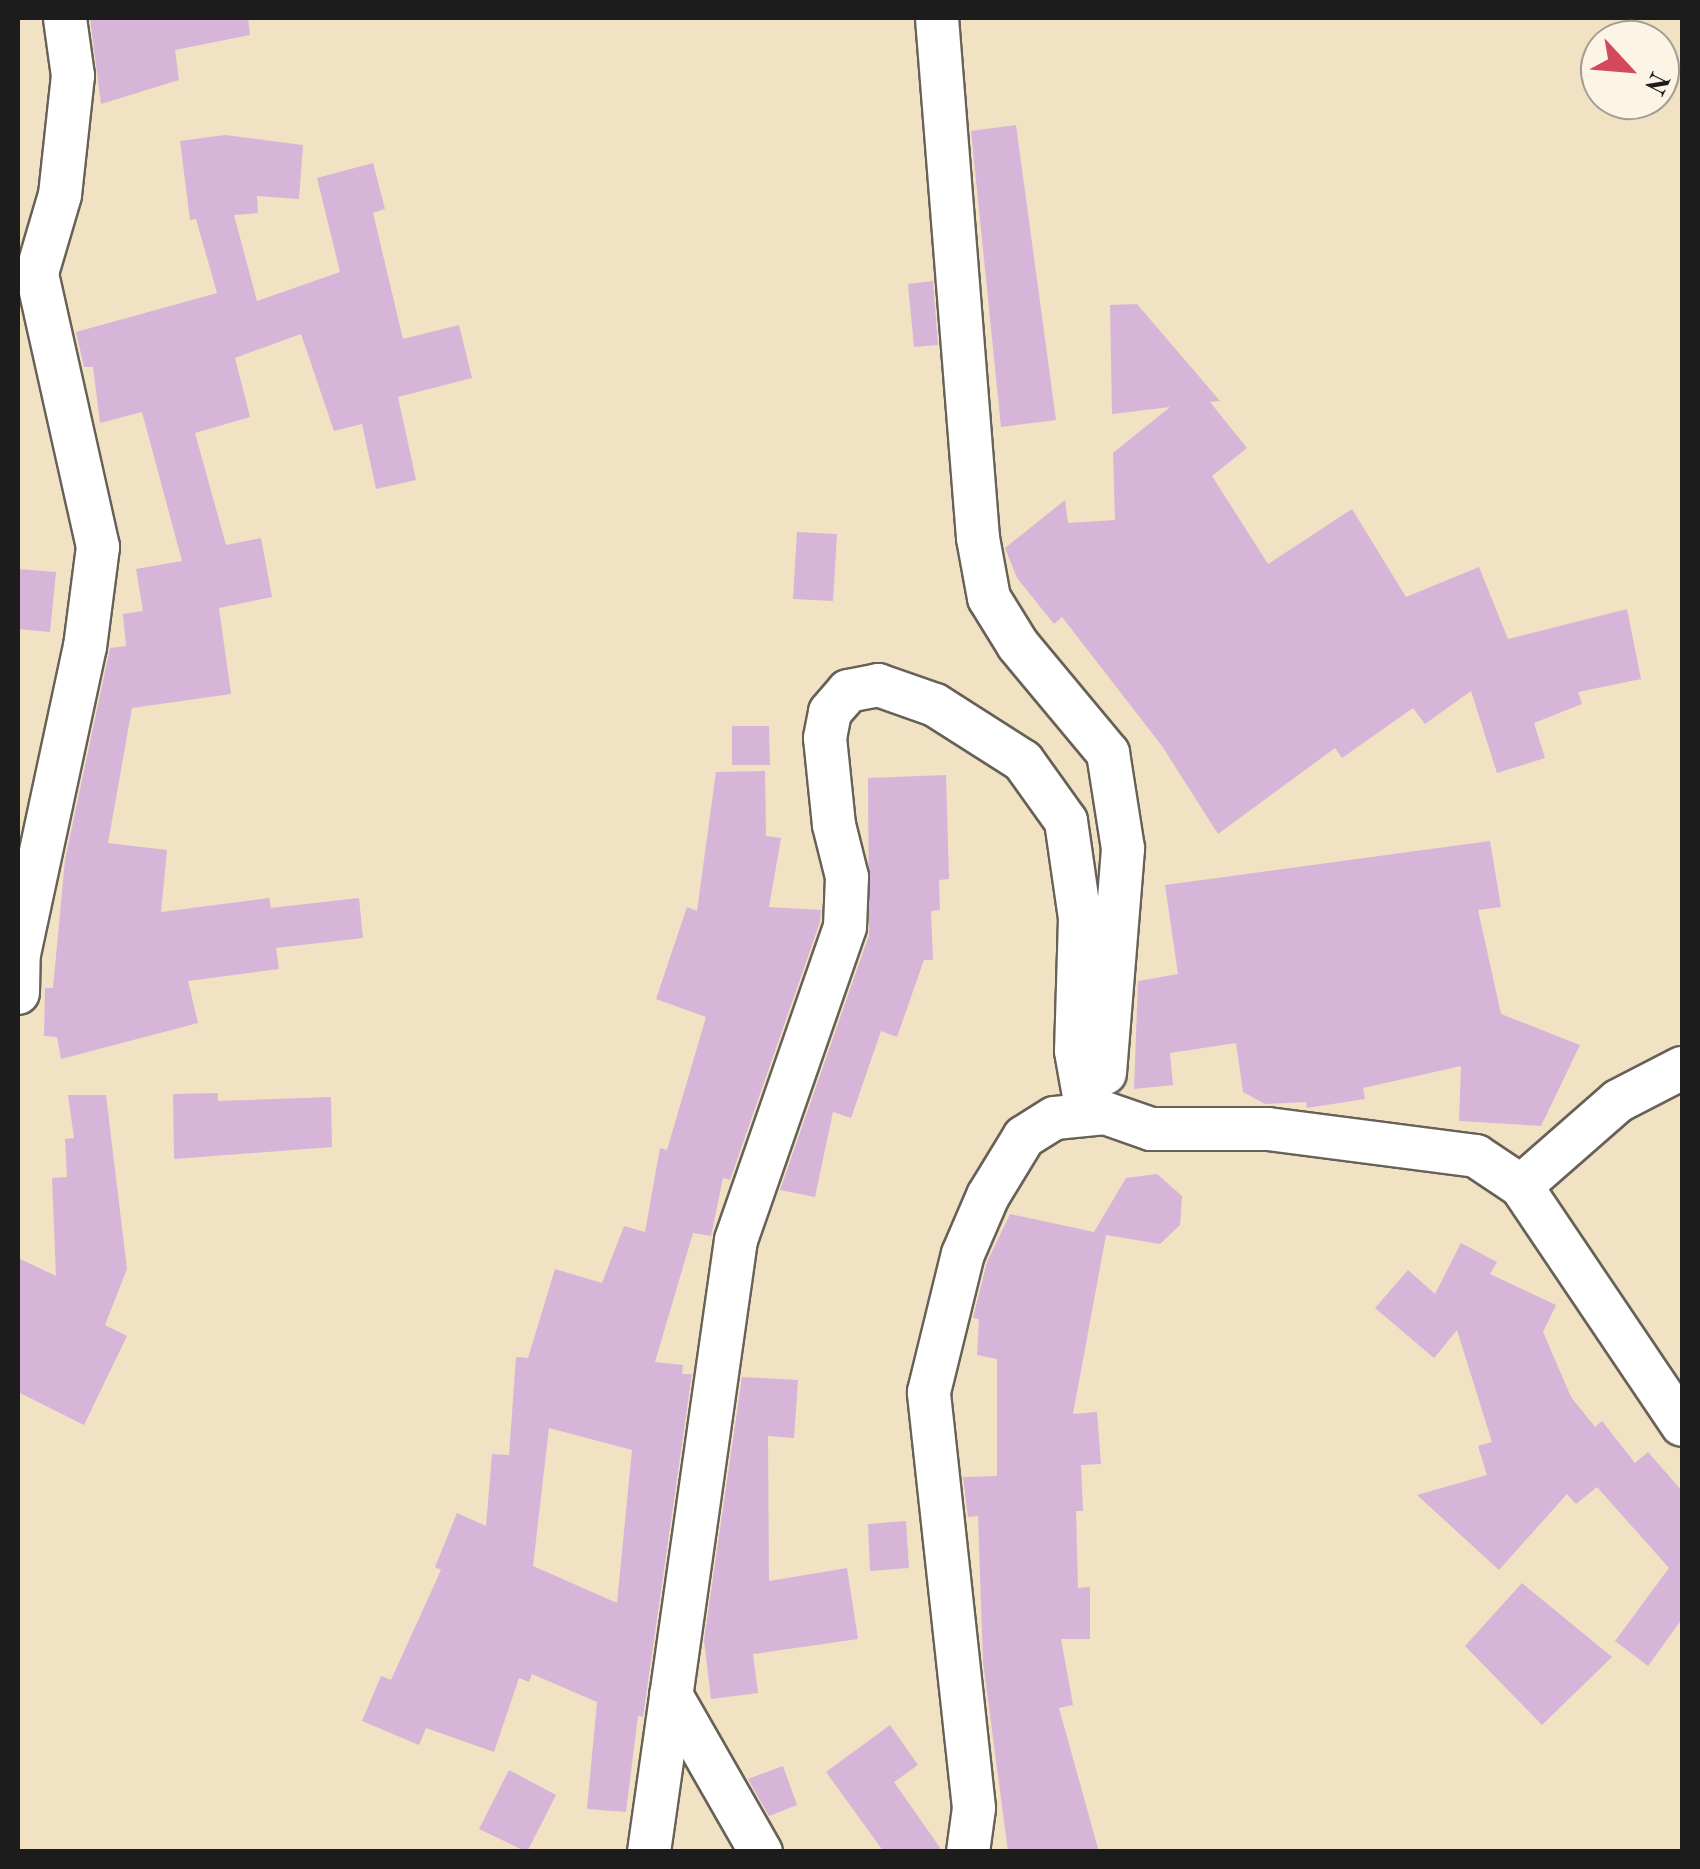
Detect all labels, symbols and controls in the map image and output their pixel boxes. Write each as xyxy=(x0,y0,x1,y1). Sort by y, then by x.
north arrow xyxy=(1580,20,1680,120)
text: N xyxy=(1638,67,1672,98)

